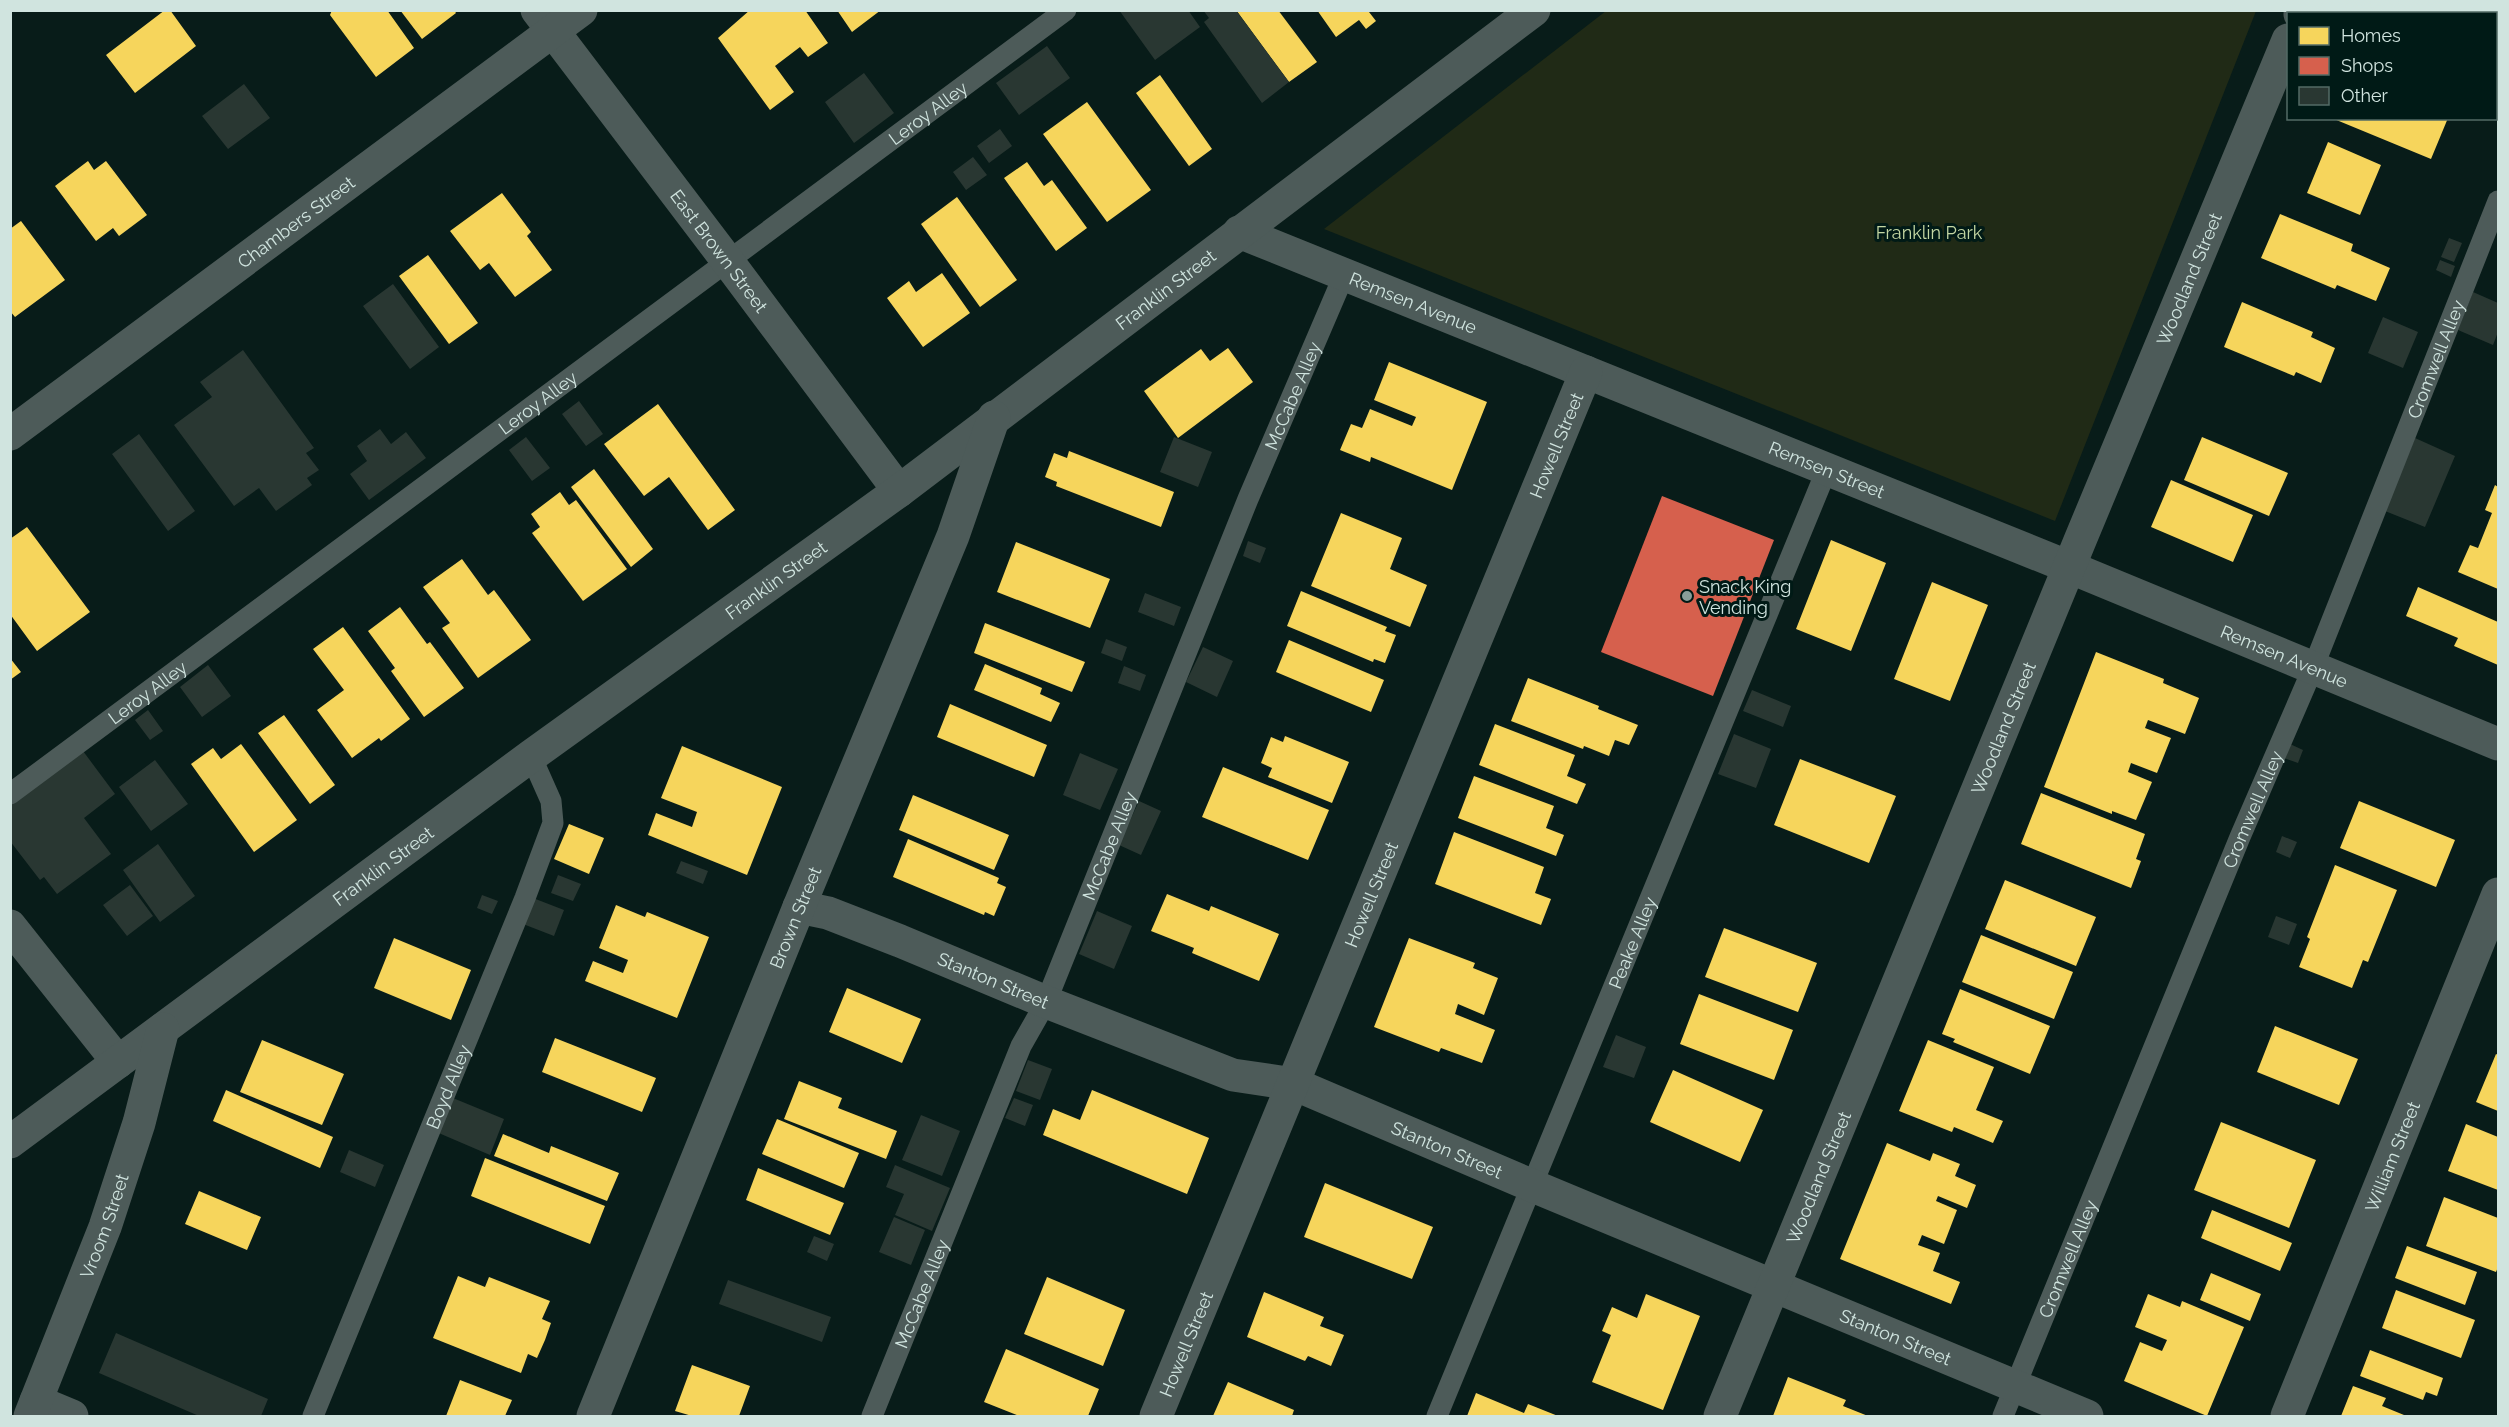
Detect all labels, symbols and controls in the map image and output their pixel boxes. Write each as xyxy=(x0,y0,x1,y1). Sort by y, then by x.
legend xyxy=(2287,12,2497,120)
text: Homes xyxy=(2341,25,2401,46)
text: Shops xyxy=(2341,55,2393,76)
street label: Leroy Alley xyxy=(884,76,971,149)
text: Other xyxy=(2341,85,2389,106)
street label: Chambers Street xyxy=(233,171,358,272)
street label: East Brown Street xyxy=(666,185,772,316)
street label: Woodland Street xyxy=(2152,210,2226,348)
park label: Franklin Park xyxy=(1876,222,1983,243)
street label: Franklin Street xyxy=(1111,245,1219,334)
street label: Remsen Avenue xyxy=(1347,267,1481,338)
street label: Cromwell Alley xyxy=(2402,297,2468,421)
street label: McCabe Alley xyxy=(1260,338,1325,453)
street label: Leroy Alley xyxy=(494,366,581,438)
street label: Howell Street xyxy=(1525,389,1587,501)
street label: Remsen Street xyxy=(1766,437,1888,502)
street label: Franklin Street xyxy=(721,536,831,623)
place label: Snack King Vending xyxy=(1699,576,1791,618)
marker: Snack King Vending xyxy=(1680,589,1694,603)
street label: Remsen Avenue xyxy=(2218,620,2351,692)
street label: Leroy Alley xyxy=(104,656,191,728)
street label: Woodland Street xyxy=(1966,659,2039,797)
street label: Cromwell Alley xyxy=(2218,747,2287,871)
street label: McCabe Alley xyxy=(1078,788,1140,903)
street label: Franklin Street xyxy=(328,822,437,910)
street label: Howell Street xyxy=(1340,839,1402,950)
street label: Brown Street xyxy=(765,863,825,971)
street label: Peake Alley xyxy=(1604,893,1660,991)
street label: Stanton Street xyxy=(935,947,1052,1013)
street label: Boyd Alley xyxy=(421,1041,475,1132)
street label: William Street xyxy=(2360,1098,2424,1215)
street label: Woodland Street xyxy=(1782,1108,1855,1247)
street label: Stanton Street xyxy=(1388,1116,1506,1182)
street label: Vroom Street xyxy=(75,1171,132,1281)
street label: Cromwell Alley xyxy=(2034,1196,2101,1321)
street label: McCabe Alley xyxy=(890,1236,953,1351)
street label: Howell Street xyxy=(1155,1288,1217,1400)
street label: Stanton Street xyxy=(1837,1304,1954,1369)

